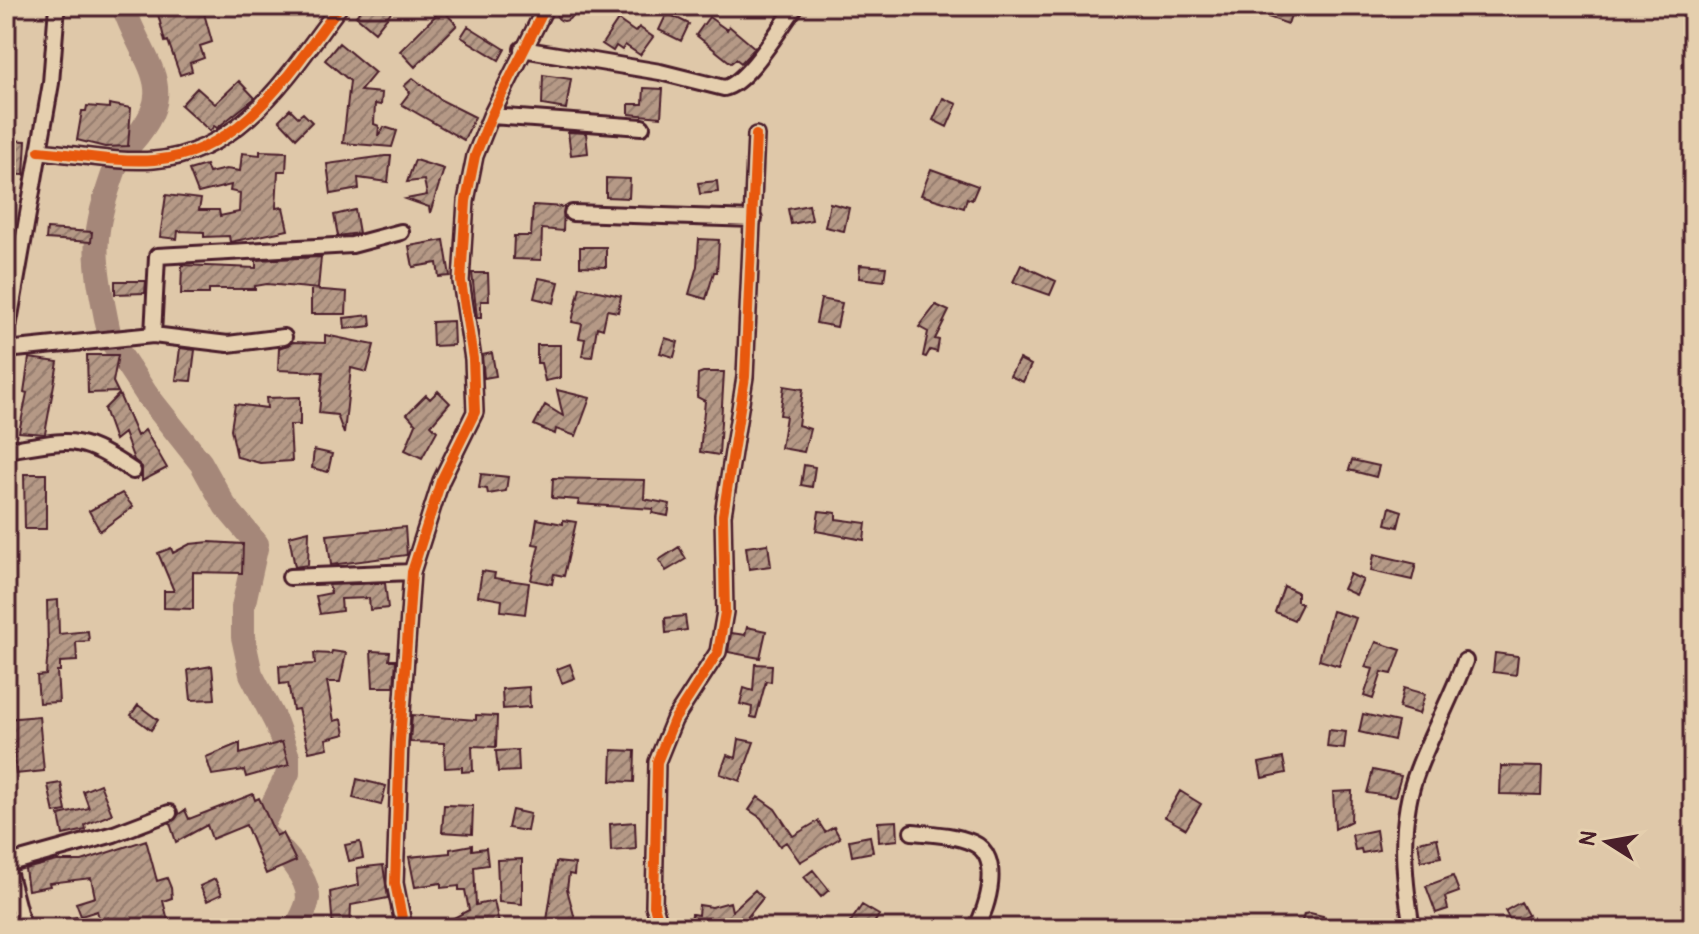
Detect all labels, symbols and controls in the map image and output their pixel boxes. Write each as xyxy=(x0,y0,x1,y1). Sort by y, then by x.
north arrow xyxy=(1567,802,1647,882)
text: N xyxy=(1573,828,1604,848)

